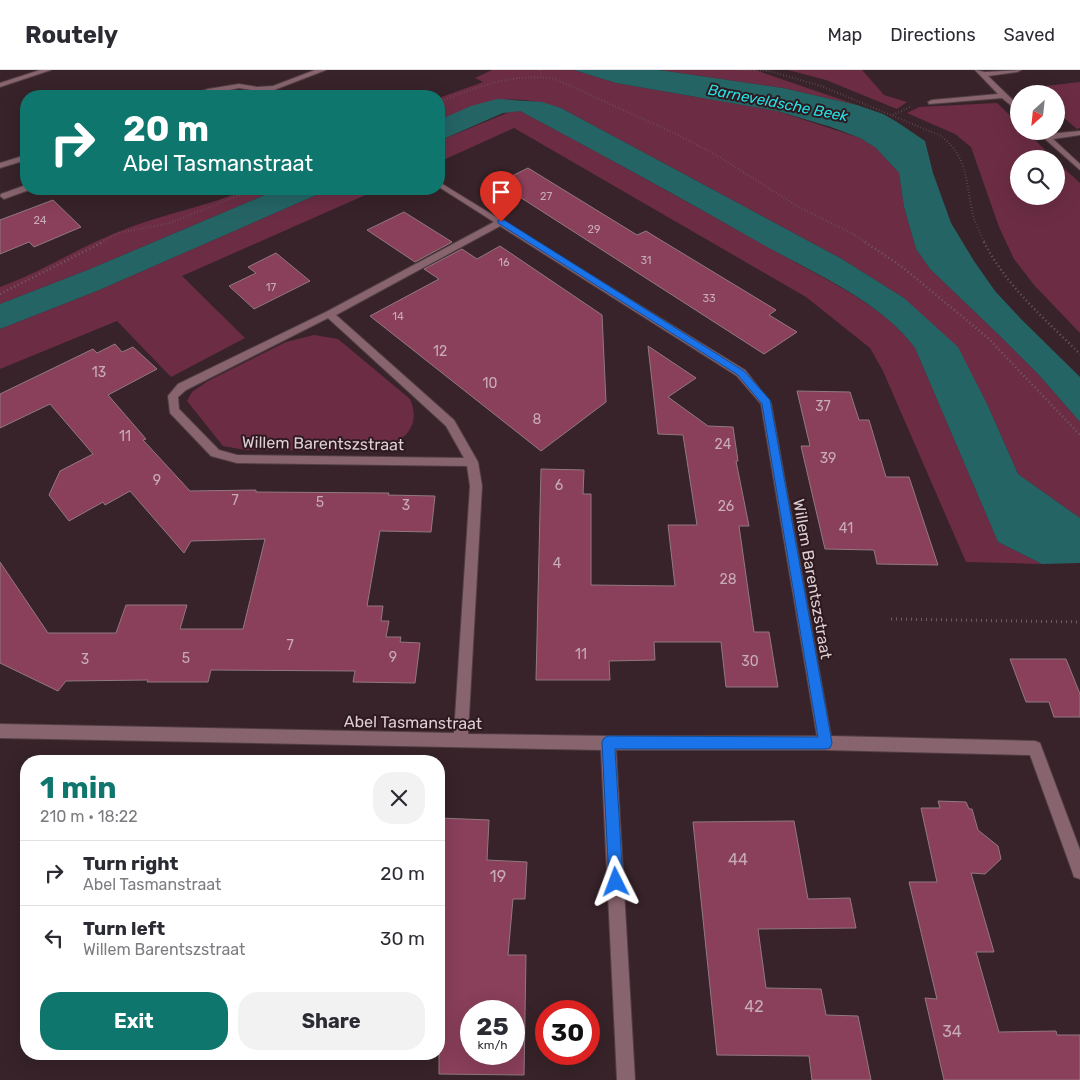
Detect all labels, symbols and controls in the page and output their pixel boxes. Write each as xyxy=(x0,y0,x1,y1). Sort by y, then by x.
text: Routely xyxy=(25,21,118,49)
text: Map xyxy=(827,24,862,46)
text: Directions xyxy=(890,24,976,46)
text: Saved xyxy=(1004,24,1055,46)
water label: Barneveldsche Beek xyxy=(706,81,850,125)
north arrow xyxy=(1010,85,1065,140)
map controls xyxy=(1010,85,1065,205)
text: 20 m xyxy=(123,108,209,150)
icon: right xyxy=(40,110,105,175)
text: Abel Tasmanstraat xyxy=(123,150,313,177)
button: search xyxy=(1010,150,1065,205)
pin xyxy=(480,171,522,222)
icon: arrive xyxy=(487,178,515,206)
house number: 27 xyxy=(540,190,552,203)
house number: 24 xyxy=(33,214,47,227)
house number: 29 xyxy=(588,223,600,236)
house number: 31 xyxy=(640,254,652,267)
house number: 16 xyxy=(498,256,510,269)
house number: 17 xyxy=(266,281,277,294)
house number: 33 xyxy=(702,292,716,305)
house number: 14 xyxy=(392,310,404,323)
house number: 12 xyxy=(433,343,447,360)
house number: 13 xyxy=(92,364,106,381)
house number: 10 xyxy=(483,375,498,392)
house number: 37 xyxy=(815,398,831,415)
house number: 8 xyxy=(533,411,542,428)
house number: 11 xyxy=(119,428,131,445)
street label: Willem Barentszstraat xyxy=(242,433,404,454)
house number: 24 xyxy=(715,436,732,453)
house number: 39 xyxy=(820,450,836,467)
house number: 9 xyxy=(153,472,161,489)
house number: 6 xyxy=(555,477,563,494)
house number: 7 xyxy=(231,492,239,509)
house number: 5 xyxy=(316,494,324,511)
house number: 3 xyxy=(402,497,410,514)
house number: 26 xyxy=(718,498,734,515)
street label: Willem Barentszstraat xyxy=(789,498,836,661)
house number: 41 xyxy=(839,520,853,537)
house number: 4 xyxy=(553,555,562,572)
house number: 28 xyxy=(719,571,737,588)
house number: 7 xyxy=(286,637,294,654)
house number: 11 xyxy=(575,646,587,663)
house number: 9 xyxy=(389,649,397,666)
house number: 5 xyxy=(182,650,190,667)
house number: 3 xyxy=(81,651,89,668)
house number: 30 xyxy=(741,653,759,670)
street label: Abel Tasmanstraat xyxy=(344,712,482,733)
text: 1 min xyxy=(40,770,117,806)
button: close xyxy=(373,772,425,824)
text: 210 m · 18:22 xyxy=(40,807,138,826)
house number: 44 xyxy=(728,850,748,869)
text: Turn right xyxy=(83,852,178,875)
position arrow xyxy=(589,855,641,907)
icon: right xyxy=(40,859,68,887)
text: 20 m xyxy=(380,862,425,885)
house number: 19 xyxy=(490,867,506,886)
text: Abel Tasmanstraat xyxy=(83,875,221,894)
text: Turn left xyxy=(83,917,165,940)
icon: left xyxy=(40,924,68,952)
text: 30 m xyxy=(380,927,425,950)
text: Willem Barentszstraat xyxy=(83,940,245,959)
button: Exit xyxy=(40,992,228,1050)
button: Share xyxy=(238,992,425,1050)
house number: 42 xyxy=(744,997,764,1016)
speed limit sign: 30 xyxy=(535,1000,600,1065)
text: 25 xyxy=(476,1012,509,1041)
house number: 34 xyxy=(942,1022,962,1041)
text: km/h xyxy=(478,1038,507,1052)

